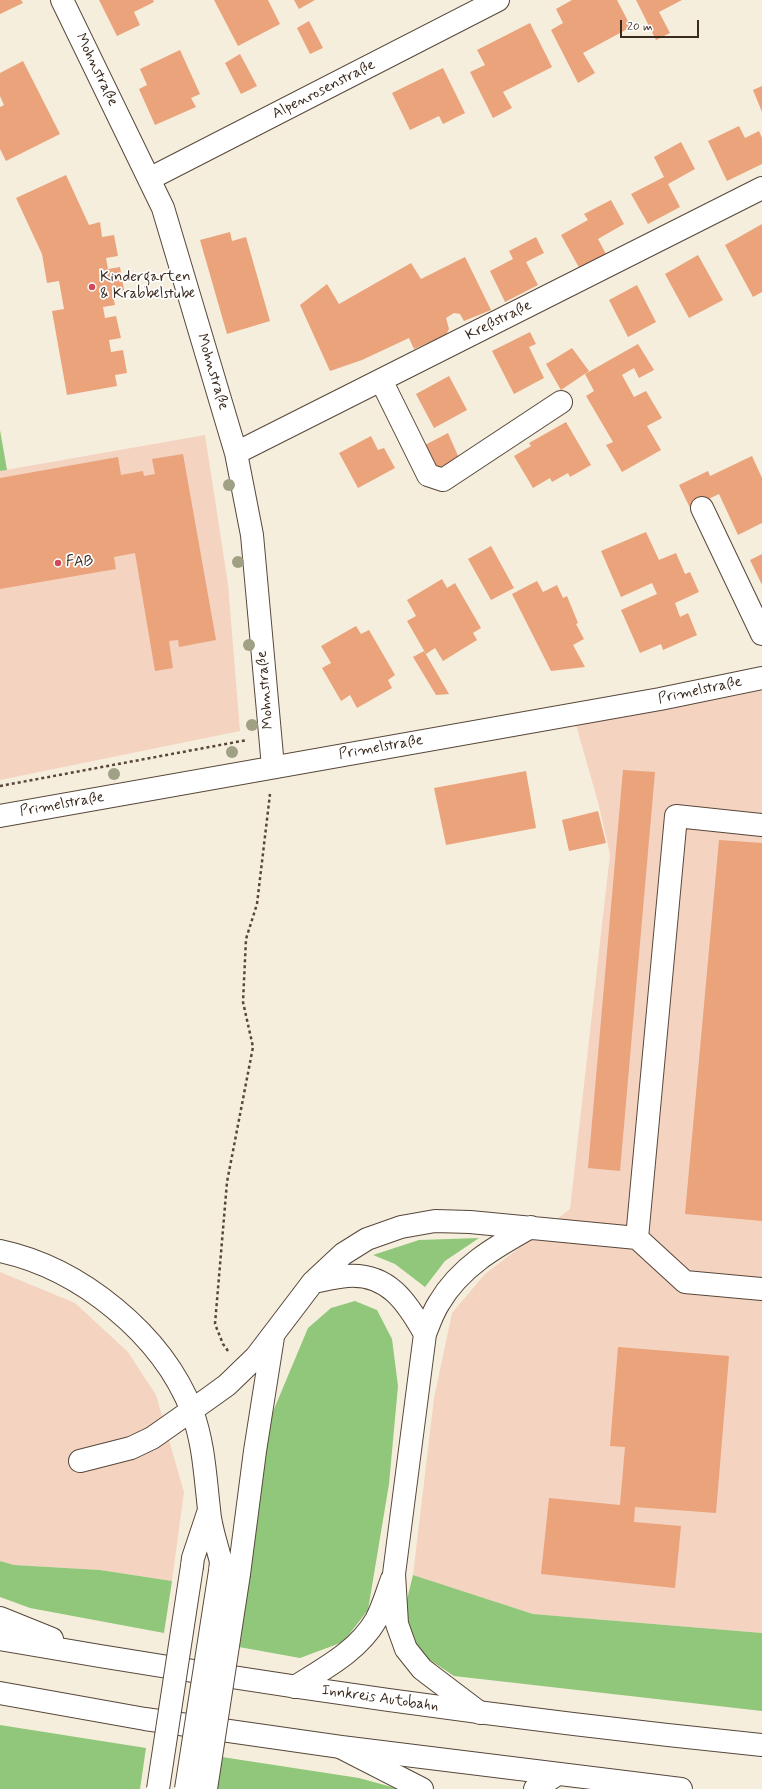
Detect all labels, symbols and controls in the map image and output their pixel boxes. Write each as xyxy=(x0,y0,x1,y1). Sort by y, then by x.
scale bar xyxy=(622,12,701,38)
text: 20 m xyxy=(627,19,653,35)
street label: Mohnstraße xyxy=(71,31,121,109)
street label: Alpenrosenstraße xyxy=(270,56,378,124)
place label: Kindergarten & Krabbelstube xyxy=(100,269,195,304)
marker: Kindergarten & Krabbelstube xyxy=(87,282,97,292)
street label: Kreßstraße xyxy=(463,297,535,345)
street label: Mohnstraße xyxy=(192,332,232,412)
place label: FAB xyxy=(66,554,93,572)
marker: FAB xyxy=(53,558,63,568)
street label: Mohnstraße xyxy=(254,650,278,730)
street label: Primelstraße xyxy=(656,673,744,709)
street label: Primelstraße xyxy=(337,732,425,764)
street label: Primelstraße xyxy=(18,789,106,821)
street label: Innkreis Autobahn xyxy=(320,1682,440,1716)

